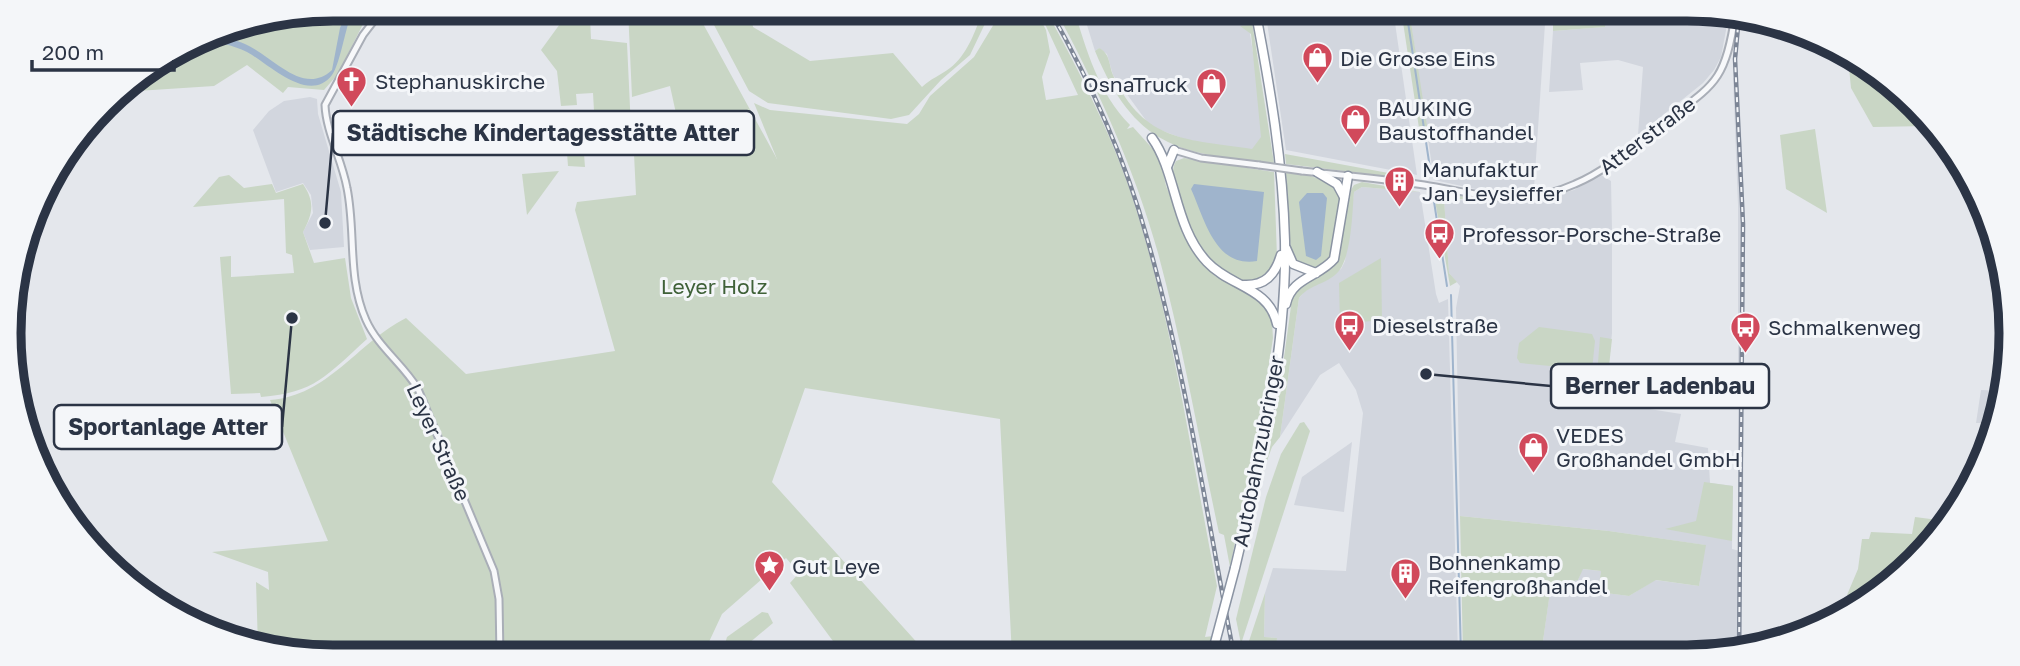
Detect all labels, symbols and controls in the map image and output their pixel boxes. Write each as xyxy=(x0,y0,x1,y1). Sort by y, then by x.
scale bar xyxy=(32,28,173,72)
text: 200 m xyxy=(42,39,104,65)
shop icon: Die Grosse Eins xyxy=(1300,41,1334,85)
place label: Die Grosse Eins xyxy=(1340,45,1495,71)
church icon: Stephanuskirche xyxy=(335,64,369,108)
shop icon: OsnaTruck xyxy=(1194,67,1228,111)
place label: Stephanuskirche xyxy=(375,68,545,94)
place label: OsnaTruck xyxy=(1083,71,1188,97)
street label: Atterstraße xyxy=(1594,90,1700,180)
place label: BAUKING Baustoffhandel xyxy=(1378,95,1534,145)
shop icon: BAUKING Baustoffhandel xyxy=(1338,103,1372,147)
callout: Städtische Kindertagesstätte Atter xyxy=(333,111,754,155)
text: Städtische Kindertagesstätte Atter xyxy=(346,118,740,146)
place label: Manufaktur Jan Leysieffer xyxy=(1422,156,1563,206)
building icon: Manufaktur Jan Leysieffer xyxy=(1382,164,1416,208)
bus stop icon: Professor-Porsche-Straße xyxy=(1422,217,1456,261)
place label: Professor-Porsche-Straße xyxy=(1462,221,1721,247)
park label: Leyer Holz xyxy=(661,273,767,299)
bus stop icon: Dieselstraße xyxy=(1332,308,1366,352)
bus stop icon: Schmalkenweg xyxy=(1728,310,1762,354)
place label: Dieselstraße xyxy=(1372,312,1498,338)
place label: Schmalkenweg xyxy=(1768,314,1921,340)
street label: Autobahnzubringer xyxy=(1227,353,1289,549)
callout: Berner Ladenbau xyxy=(1551,364,1769,408)
text: Berner Ladenbau xyxy=(1565,371,1755,399)
street label: Leyer Straße xyxy=(401,379,477,505)
callout: Sportanlage Atter xyxy=(54,405,282,449)
text: Sportanlage Atter xyxy=(68,412,268,440)
place label: VEDES Großhandel GmbH xyxy=(1556,422,1741,472)
shop icon: VEDES Großhandel GmbH xyxy=(1516,430,1550,474)
place icon: Gut Leye xyxy=(752,549,786,593)
place label: Bohnenkamp Reifengroßhandel xyxy=(1428,549,1608,599)
place label: Gut Leye xyxy=(792,553,880,579)
building icon: Bohnenkamp Reifengroßhandel xyxy=(1388,557,1422,601)

